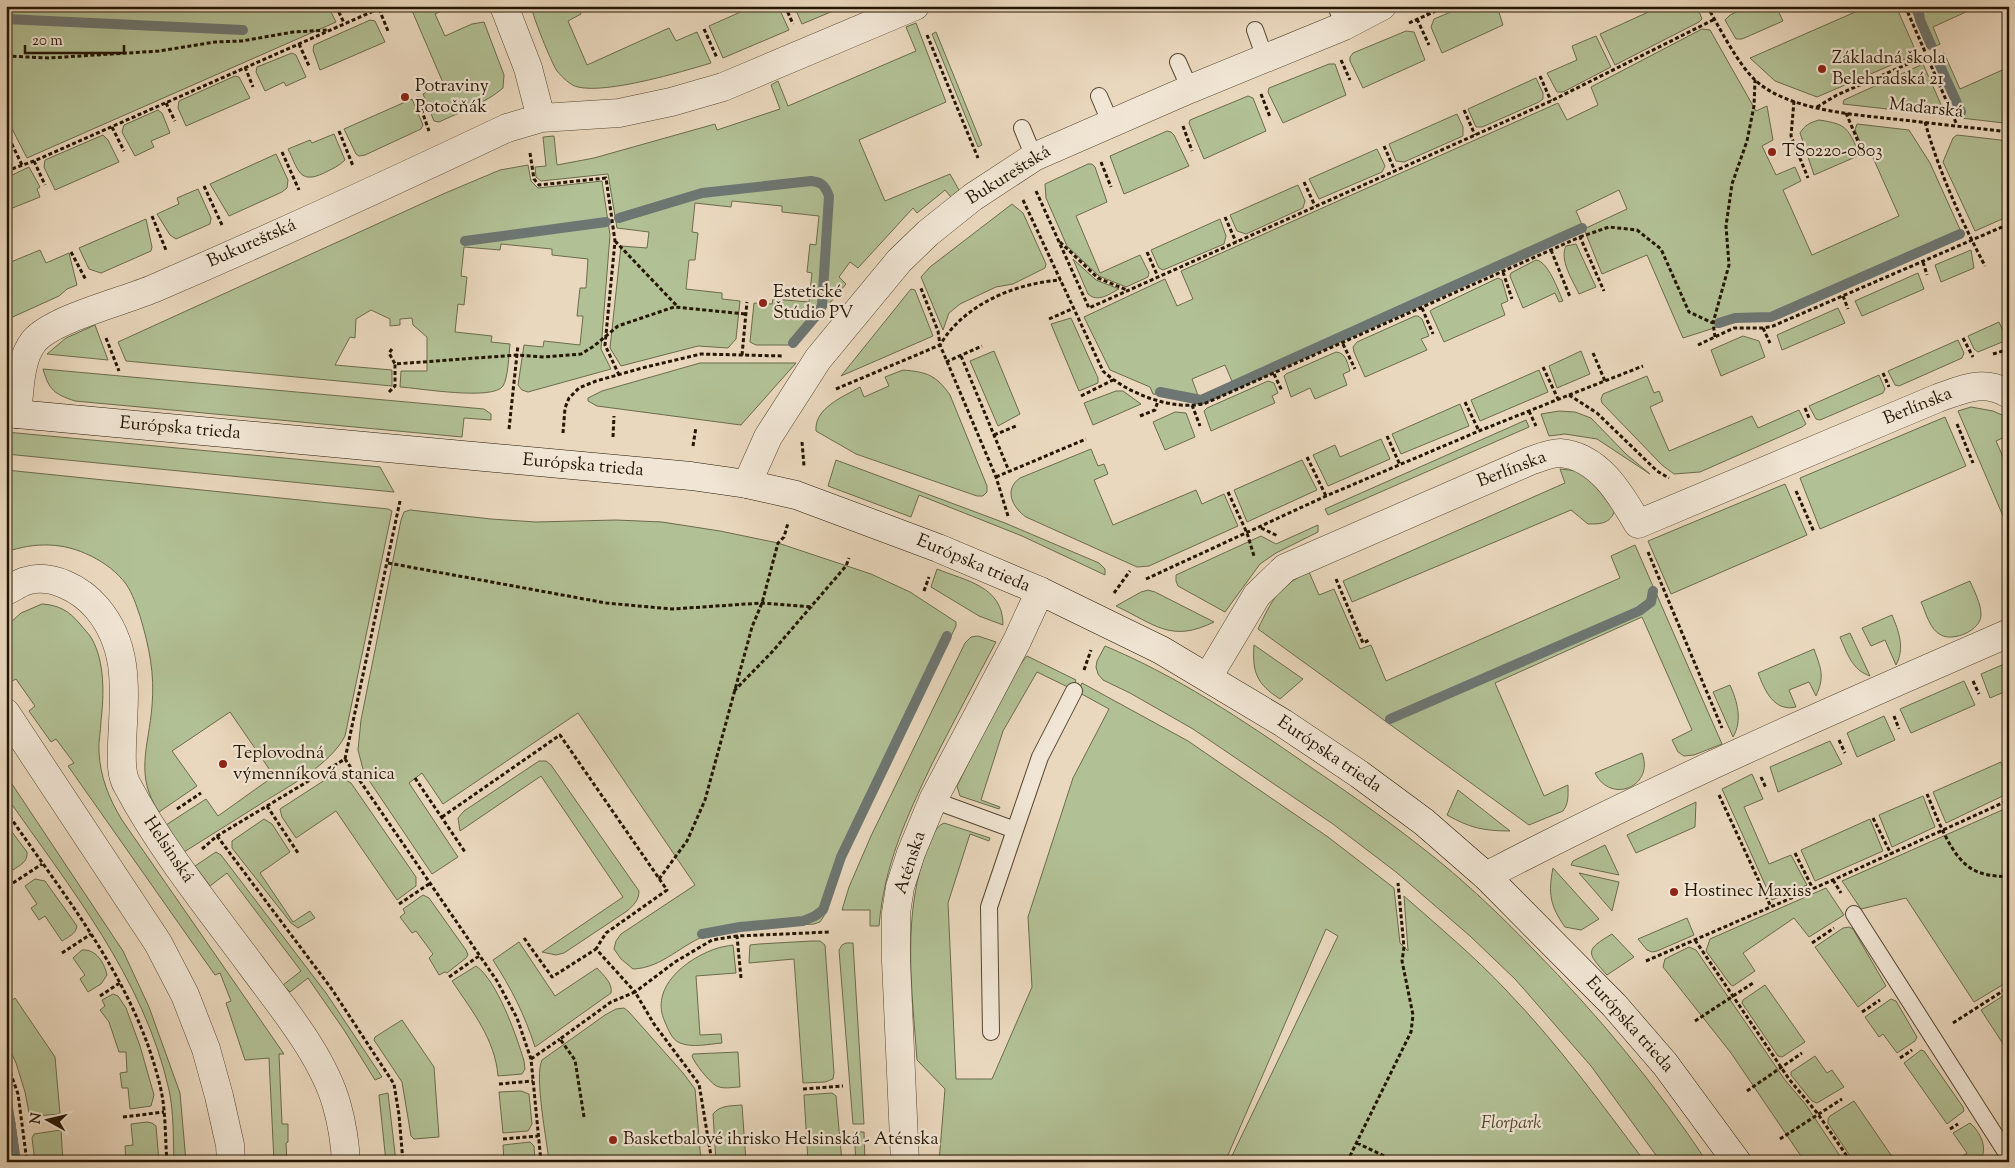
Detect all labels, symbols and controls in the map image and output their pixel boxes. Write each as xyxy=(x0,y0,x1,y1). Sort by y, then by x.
scale bar xyxy=(25,22,124,54)
text: 20 m xyxy=(32,31,63,52)
place label: Základná škola Belehradská 21 xyxy=(1832,46,1946,93)
marker: Základná škola Belehradská 21 xyxy=(1816,63,1828,75)
place label: Potraviny Potočňák xyxy=(415,74,489,121)
marker: Potraviny Potočňák xyxy=(399,91,411,103)
street label: Maďarská xyxy=(1887,92,1965,126)
place label: TS0220-0803 xyxy=(1782,139,1883,165)
street label: Bukureštská xyxy=(962,140,1056,212)
marker: TS0220-0803 xyxy=(1766,146,1778,158)
street label: Bukureštská xyxy=(203,213,301,275)
place label: Estetické Štúdio PV xyxy=(773,280,854,327)
marker: Estetické Štúdio PV xyxy=(757,297,769,309)
street label: Berlínska xyxy=(1880,381,1956,433)
street label: Európska trieda xyxy=(118,411,242,447)
street label: Berlínska xyxy=(1474,445,1550,495)
street label: Európska trieda xyxy=(521,448,645,484)
street label: Európska trieda xyxy=(912,528,1034,600)
street label: Európska trieda xyxy=(1271,710,1387,800)
place label: Teplovodná výmenníková stanica xyxy=(233,741,395,788)
marker: Teplovodná výmenníková stanica xyxy=(217,758,229,770)
street label: Helsinská xyxy=(136,811,200,889)
street label: Aténska xyxy=(889,828,933,898)
place label: Hostinec Maxiss xyxy=(1684,879,1811,905)
marker: Hostinec Maxiss xyxy=(1668,886,1680,898)
street label: Európska trieda xyxy=(1579,971,1679,1079)
north arrow xyxy=(22,1096,72,1146)
park label: Florpark xyxy=(1481,1111,1541,1137)
text: N xyxy=(26,1112,48,1125)
place label: Basketbalové ihrisko Helsinská - Aténska xyxy=(623,1127,939,1153)
marker: Basketbalové ihrisko Helsinská - Aténska xyxy=(607,1134,619,1146)

